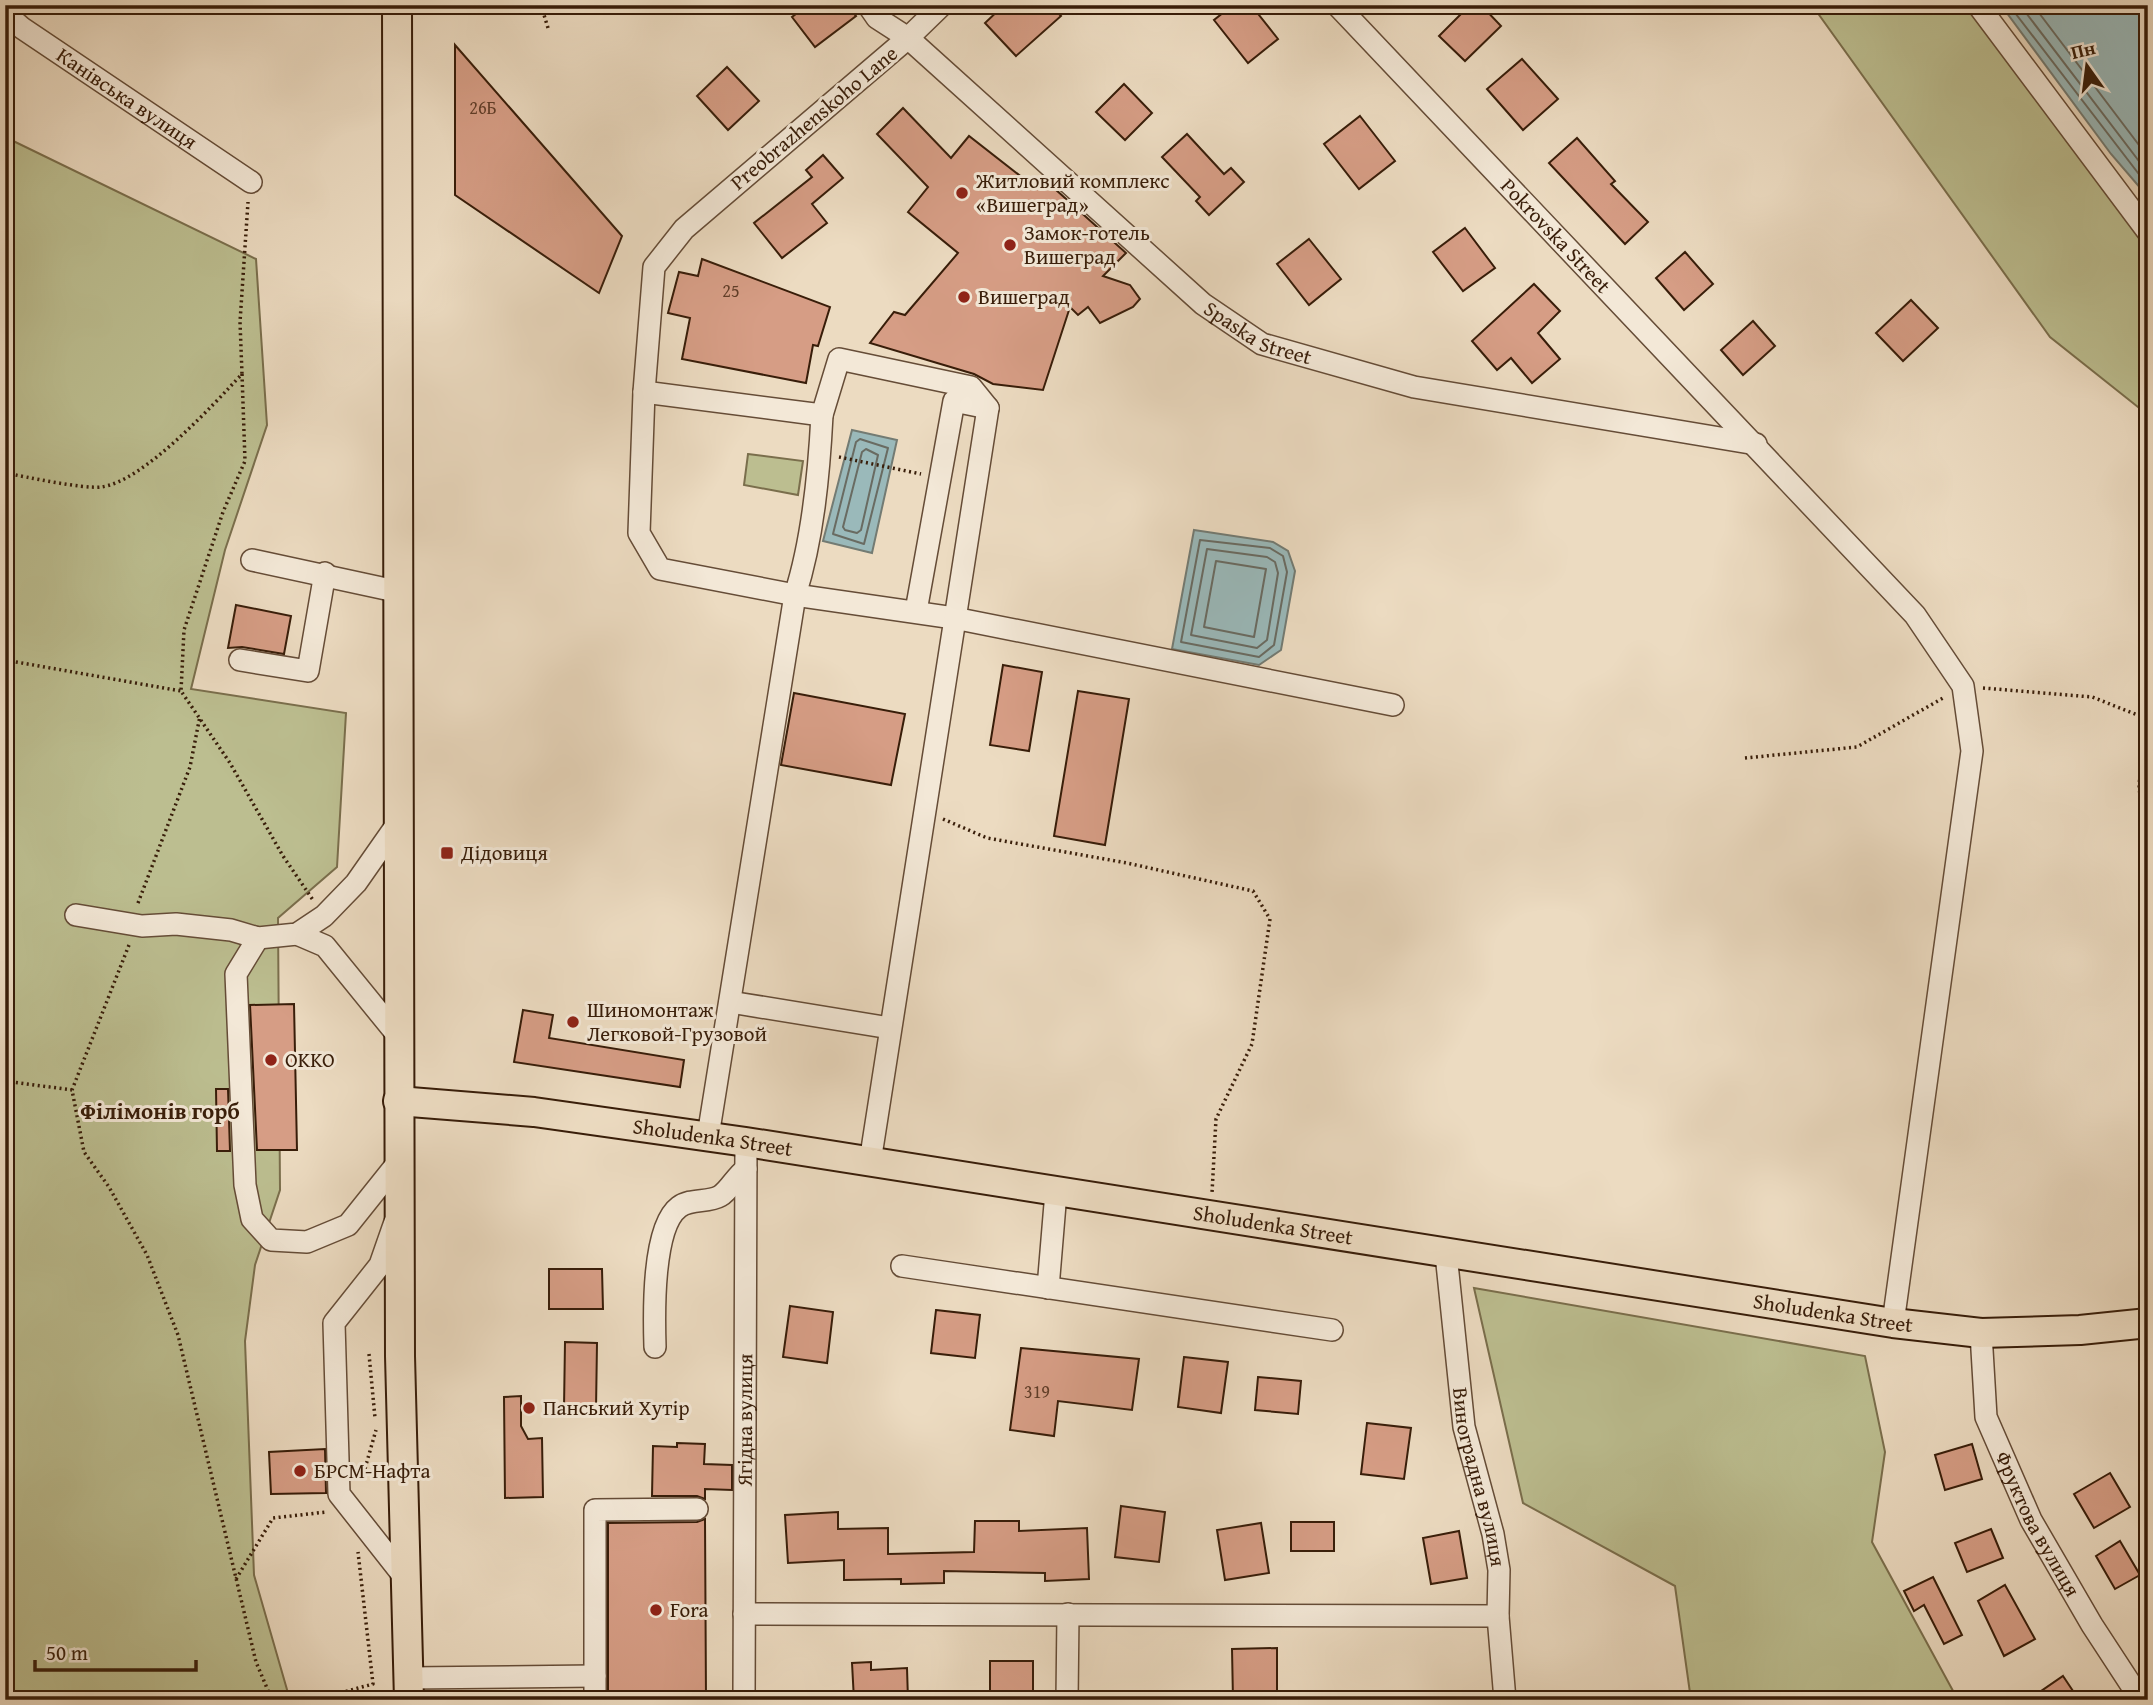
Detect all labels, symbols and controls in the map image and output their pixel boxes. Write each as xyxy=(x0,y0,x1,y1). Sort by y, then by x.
north arrow xyxy=(2052,32,2122,102)
text: Пн xyxy=(2068,33,2098,66)
street label: Preobrazhenskoho Lane xyxy=(723,38,904,197)
street label: Канівська вулиця xyxy=(51,40,204,157)
house number: 26Б xyxy=(469,94,497,121)
place label: Житловий комплекс «Вишеград» xyxy=(975,165,1170,220)
street label: Pokrovska Street xyxy=(1494,171,1619,300)
marker: Житловий комплекс «Вишеград» xyxy=(954,185,970,201)
place label: Замок-готель Вишеград xyxy=(1024,217,1150,272)
marker: Замок-готель Вишеград xyxy=(1002,237,1018,253)
house number: 25 xyxy=(722,277,740,304)
place label: Вишеград xyxy=(978,281,1070,312)
marker: Вишеград xyxy=(956,289,972,305)
street label: Spaska Street xyxy=(1198,293,1316,372)
place label: Дідовиця xyxy=(460,837,548,868)
marker: Дідовиця xyxy=(439,845,455,861)
place label: Шиномонтаж Легковой-Грузовой xyxy=(587,994,767,1049)
marker: Шиномонтаж Легковой-Грузовой xyxy=(565,1014,581,1030)
place label: OKKO xyxy=(285,1044,335,1075)
marker: OKKO xyxy=(263,1052,279,1068)
district label: Філімонів горб xyxy=(80,1094,240,1127)
street label: Sholudenka Street xyxy=(631,1110,796,1164)
street label: Sholudenka Street xyxy=(1191,1197,1356,1253)
street label: Sholudenka Street xyxy=(1751,1285,1915,1340)
street label: Ягідна вулиця xyxy=(729,1353,760,1488)
house number: 319 xyxy=(1024,1378,1050,1405)
street label: Виноградна вулиця xyxy=(1445,1386,1514,1569)
place label: Панський Хутір xyxy=(543,1392,690,1423)
marker: Панський Хутір xyxy=(521,1400,537,1416)
street label: Фруктова вулиця xyxy=(1988,1446,2088,1603)
place label: БРСМ-Нафта xyxy=(314,1455,430,1486)
marker: БРСМ-Нафта xyxy=(292,1463,308,1479)
place label: Fora xyxy=(670,1594,709,1625)
marker: Fora xyxy=(648,1602,664,1618)
scale bar xyxy=(35,1628,196,1672)
text: 50 m xyxy=(46,1637,88,1668)

